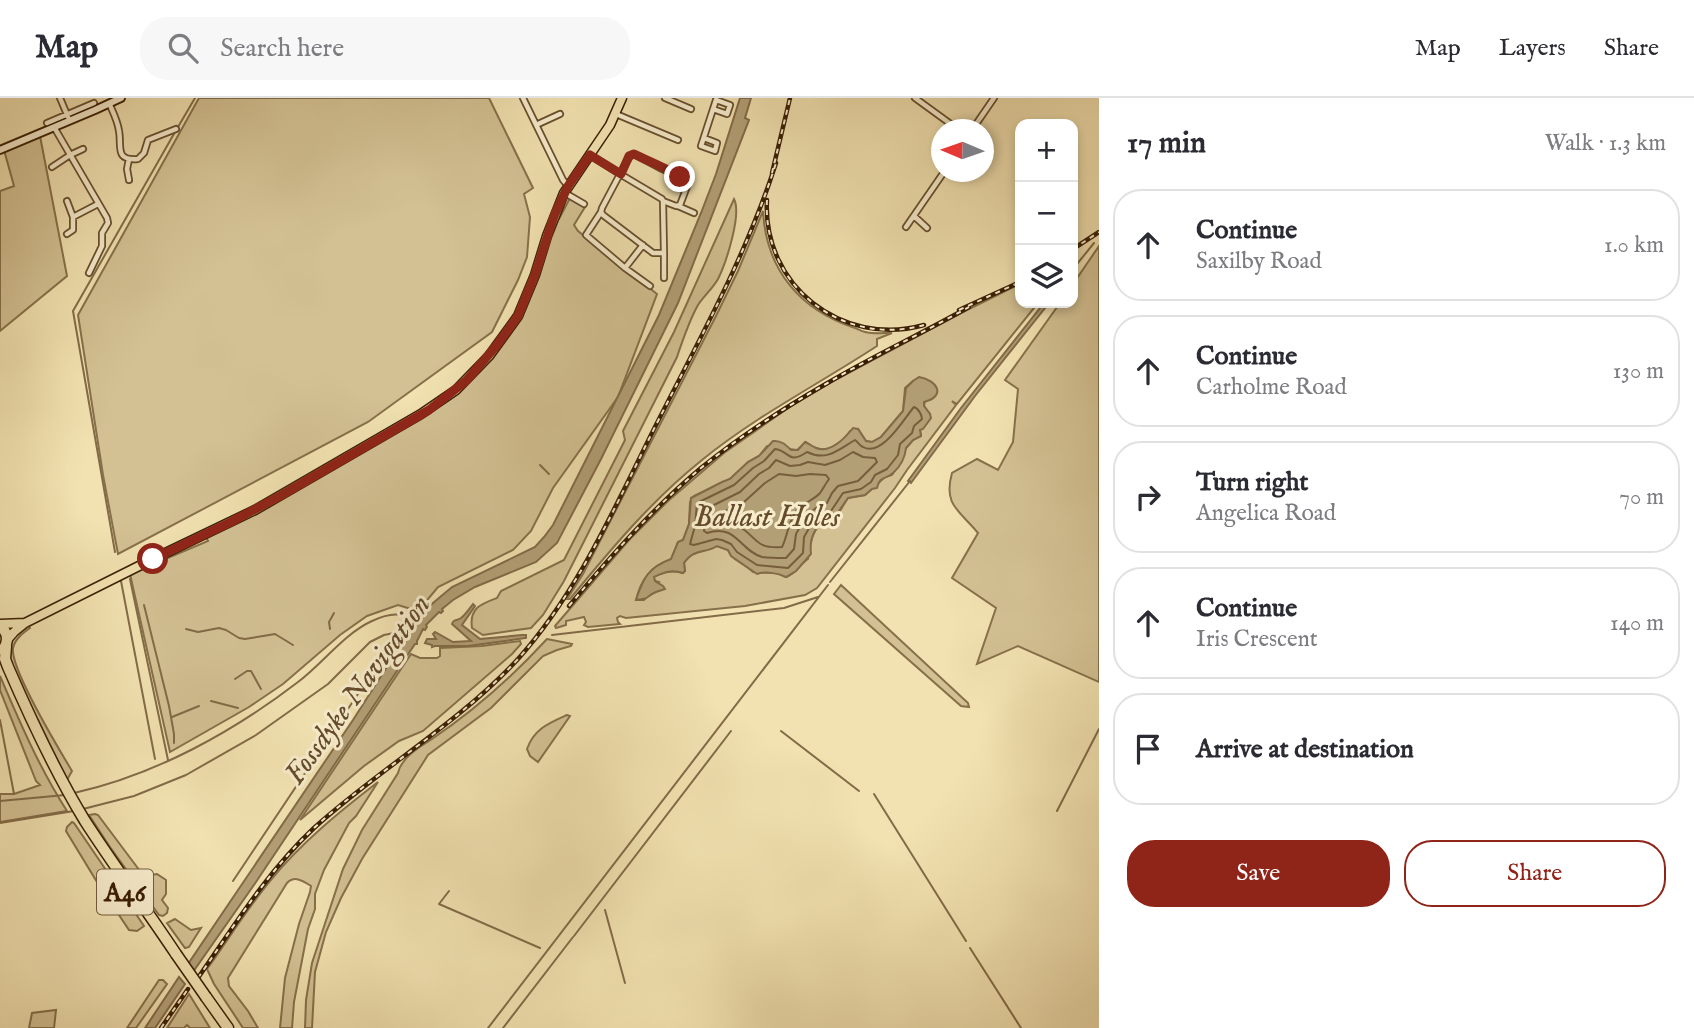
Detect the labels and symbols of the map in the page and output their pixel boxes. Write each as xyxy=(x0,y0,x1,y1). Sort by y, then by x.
north arrow xyxy=(931,119,994,182)
route end xyxy=(664,161,695,192)
water label: Ballast Holes xyxy=(694,499,840,537)
route start xyxy=(137,543,168,574)
water label: Fossdyke Navigation xyxy=(277,588,440,793)
road number: A46 xyxy=(97,870,153,914)

